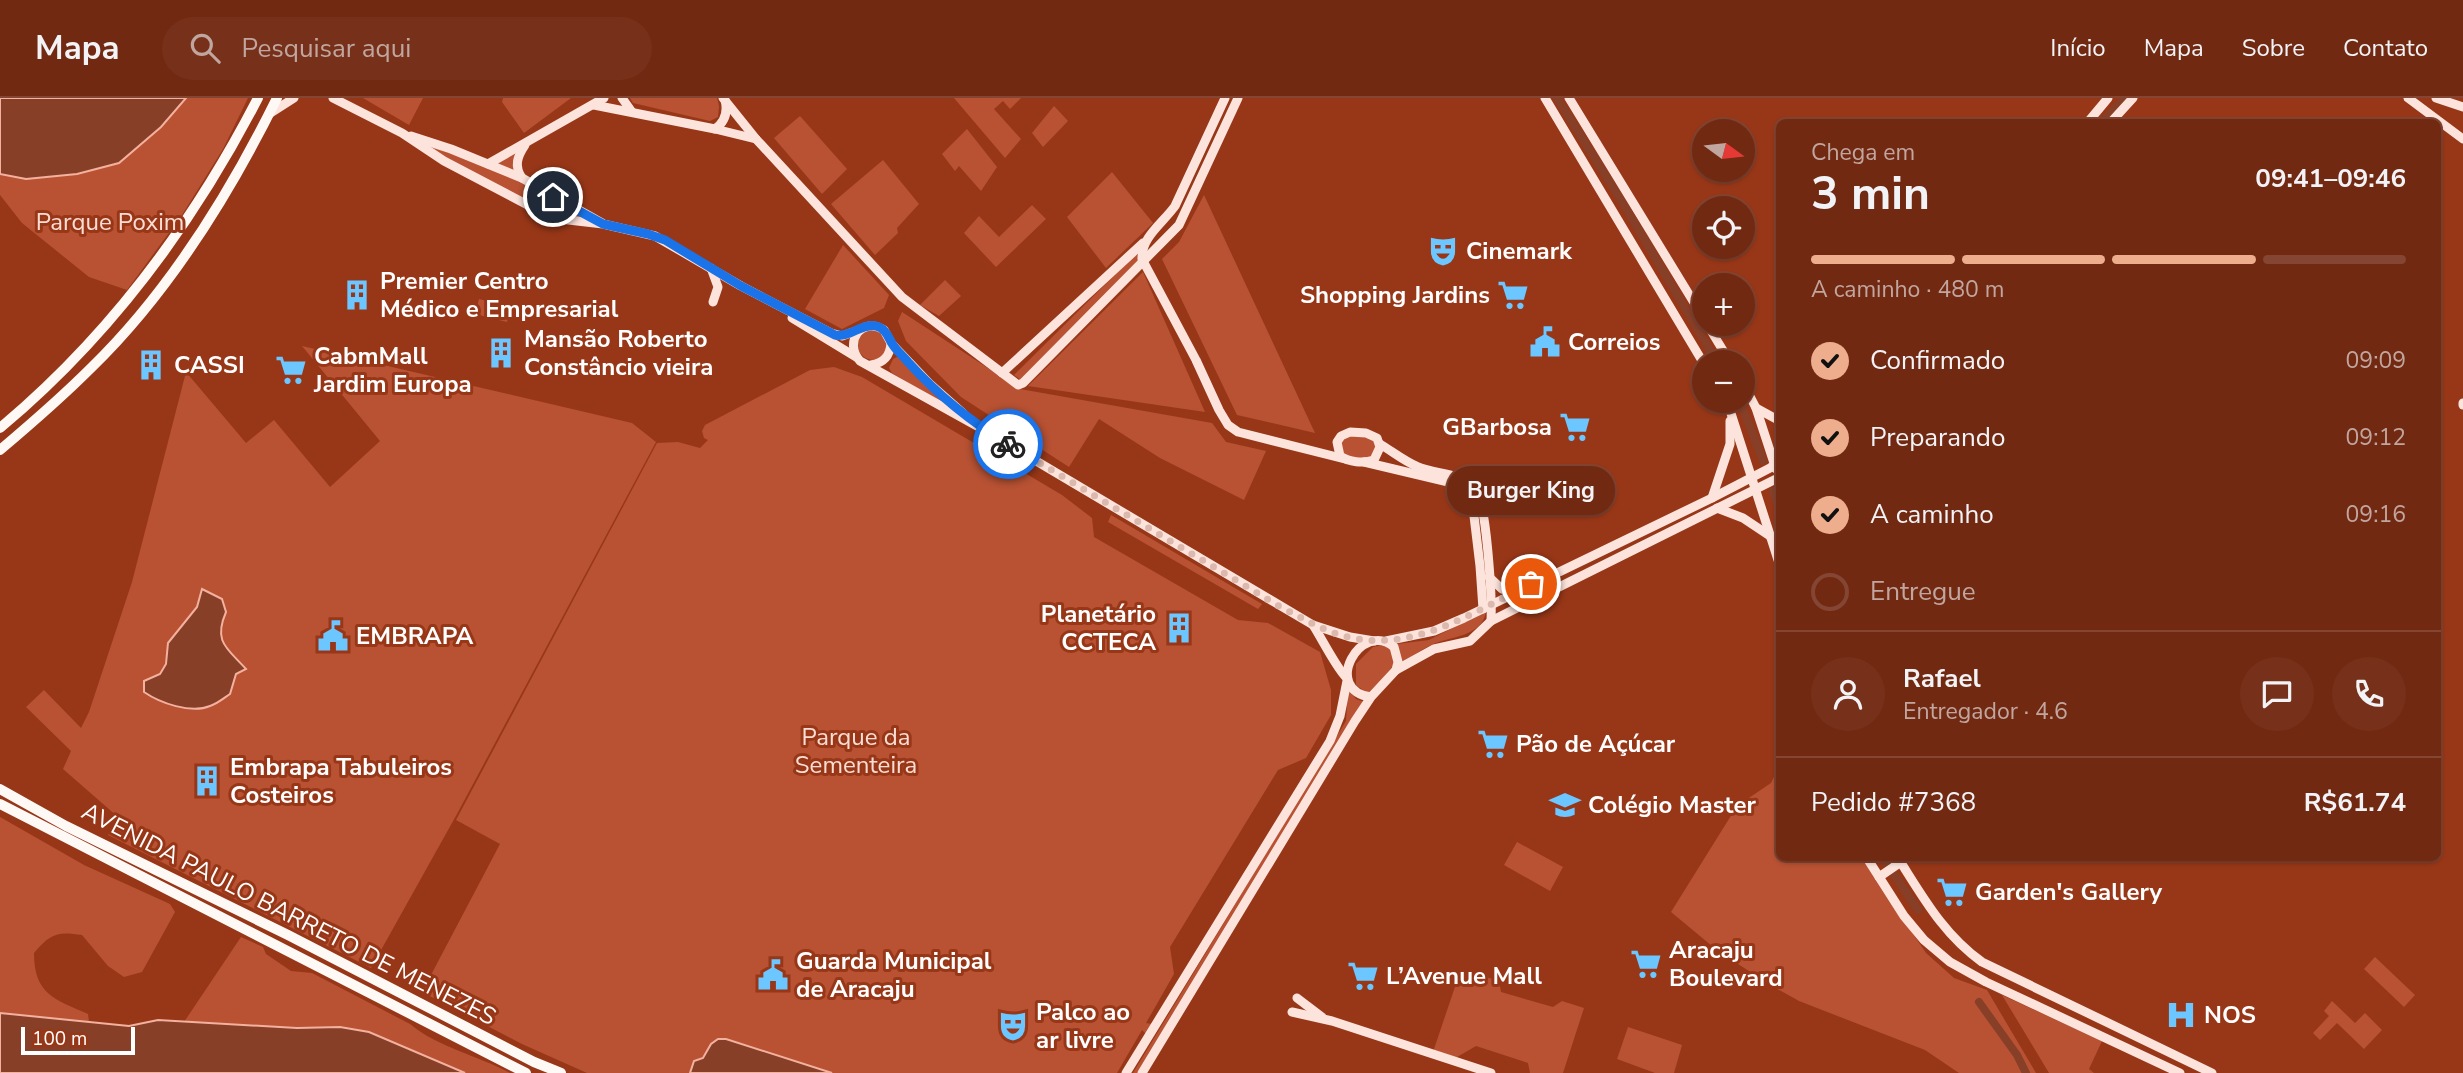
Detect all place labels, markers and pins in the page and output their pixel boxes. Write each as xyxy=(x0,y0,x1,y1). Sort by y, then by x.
pin xyxy=(523,167,583,227)
theatre icon: Cinemark xyxy=(1426,234,1460,268)
place label: Cinemark xyxy=(1466,235,1573,267)
place label: Premier Centro Médico e Empresarial xyxy=(380,265,619,325)
building icon: Premier Centro Médico e Empresarial xyxy=(340,278,374,312)
supermarket icon: Shopping Jardins xyxy=(1496,278,1530,312)
place label: Shopping Jardins xyxy=(1300,279,1490,311)
place label: Mansão Roberto Constâncio vieira xyxy=(524,323,713,383)
public building icon: Correios xyxy=(1528,325,1562,359)
place label: Correios xyxy=(1568,326,1661,358)
building icon: Mansão Roberto Constâncio vieira xyxy=(484,336,518,370)
place label: CabmMall Jardim Europa xyxy=(313,340,472,400)
building icon: CASSI xyxy=(134,348,168,382)
place label: CASSI xyxy=(174,349,245,381)
supermarket icon: CabmMall Jardim Europa xyxy=(274,353,308,387)
supermarket icon: GBarbosa xyxy=(1558,410,1592,444)
place label: GBarbosa xyxy=(1442,411,1552,443)
callout: Burger King xyxy=(1447,465,1615,514)
pin xyxy=(1501,554,1561,614)
place label: Planetário CCTECA xyxy=(1041,598,1156,658)
building icon: Planetário CCTECA xyxy=(1162,611,1196,645)
public building icon: EMBRAPA xyxy=(316,619,350,653)
place label: EMBRAPA xyxy=(356,620,474,652)
supermarket icon: Pão de Açúcar xyxy=(1476,727,1510,761)
place label: Pão de Açúcar xyxy=(1516,728,1676,760)
place label: Embrapa Tabuleiros Costeiros xyxy=(230,751,452,811)
building icon: Embrapa Tabuleiros Costeiros xyxy=(190,764,224,798)
school or university icon: Colégio Master xyxy=(1548,788,1582,822)
place label: Colégio Master xyxy=(1588,789,1756,821)
supermarket icon: Garden's Gallery xyxy=(1935,875,1969,909)
place label: Garden's Gallery xyxy=(1975,876,2163,908)
place label: Aracaju Boulevard xyxy=(1669,934,1783,994)
place label: Guarda Municipal de Aracaju xyxy=(796,945,992,1005)
supermarket icon: Aracaju Boulevard xyxy=(1629,947,1663,981)
public building icon: Guarda Municipal de Aracaju xyxy=(756,958,790,992)
supermarket icon: L’Avenue Mall xyxy=(1346,959,1380,993)
place label: L’Avenue Mall xyxy=(1386,960,1542,992)
place label: Palco ao ar livre xyxy=(1036,996,1130,1056)
hospital icon: NOS xyxy=(2164,998,2198,1032)
place label: NOS xyxy=(2204,999,2256,1031)
theatre icon: Palco ao ar livre xyxy=(996,1009,1030,1043)

